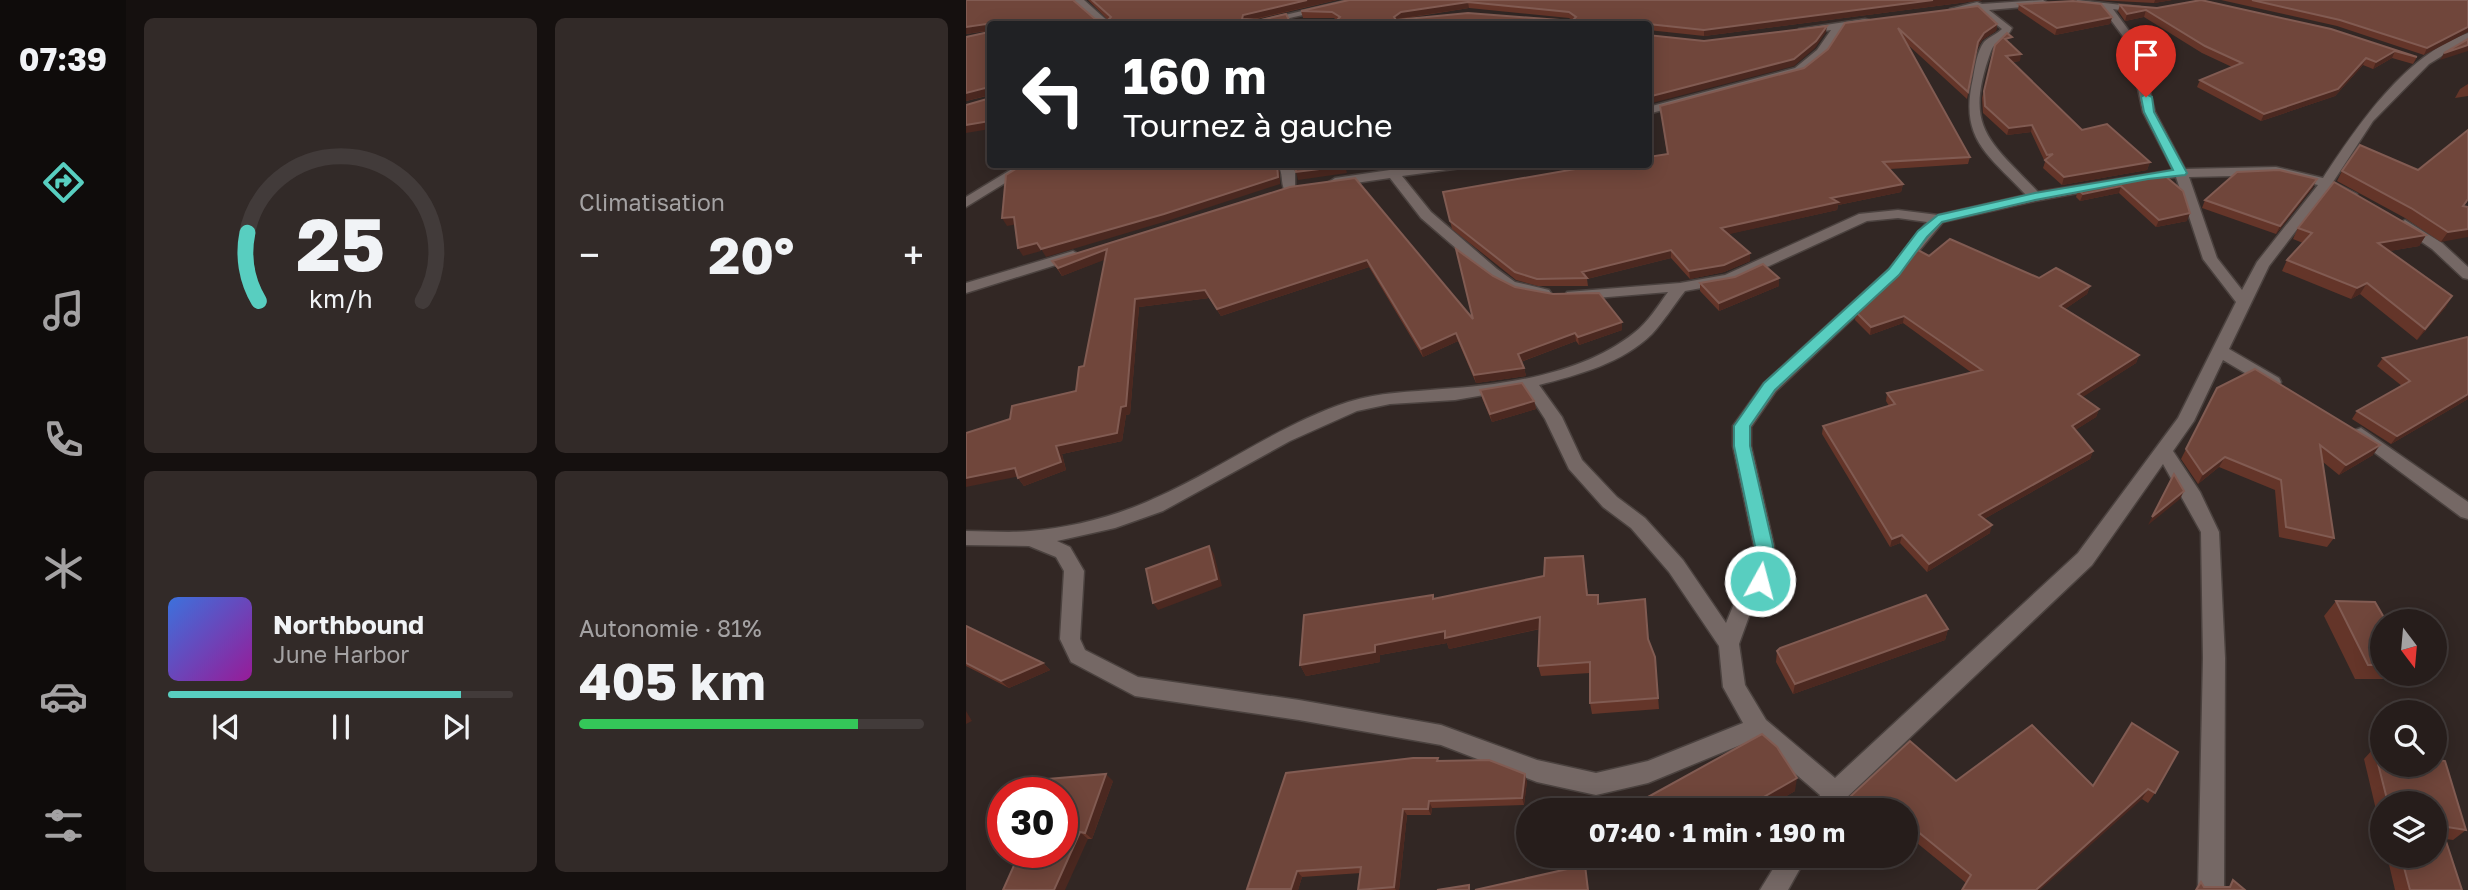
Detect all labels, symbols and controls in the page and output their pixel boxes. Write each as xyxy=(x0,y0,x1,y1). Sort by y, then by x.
pin xyxy=(2116,25,2176,97)
icon: arrive xyxy=(2127,36,2165,74)
text: 07:39 xyxy=(19,40,107,78)
text: 160 m xyxy=(1123,46,1266,105)
icon: left xyxy=(1008,49,1099,140)
text: Tournez à gauche xyxy=(1123,106,1392,144)
icon: directions xyxy=(39,158,88,207)
text: Climatisation xyxy=(579,188,725,216)
text: 25 xyxy=(296,201,385,288)
text: 20° xyxy=(709,223,794,285)
text: − xyxy=(579,232,600,277)
text: + xyxy=(903,232,924,277)
text: km/h xyxy=(309,283,372,314)
icon: music xyxy=(39,286,88,335)
icon: phone xyxy=(39,415,88,464)
icon: climate xyxy=(39,544,88,593)
position arrow xyxy=(1723,544,1797,618)
text: Northbound xyxy=(273,609,424,640)
north arrow xyxy=(2370,609,2446,686)
map controls xyxy=(2370,609,2447,868)
text: Autonomie · 81% xyxy=(579,614,762,642)
text: June Harbor xyxy=(273,640,409,668)
text: 405 km xyxy=(579,649,766,711)
icon: car xyxy=(39,672,88,721)
button: search xyxy=(2370,700,2447,777)
icon: previous xyxy=(207,708,245,746)
icon: pause xyxy=(322,708,360,746)
icon: next xyxy=(437,708,475,746)
speed limit sign: 30 xyxy=(987,777,1078,868)
button: layers xyxy=(2370,791,2447,868)
icon: filters xyxy=(39,801,88,850)
text: 07:40 · 1 min · 190 m xyxy=(1589,817,1845,848)

